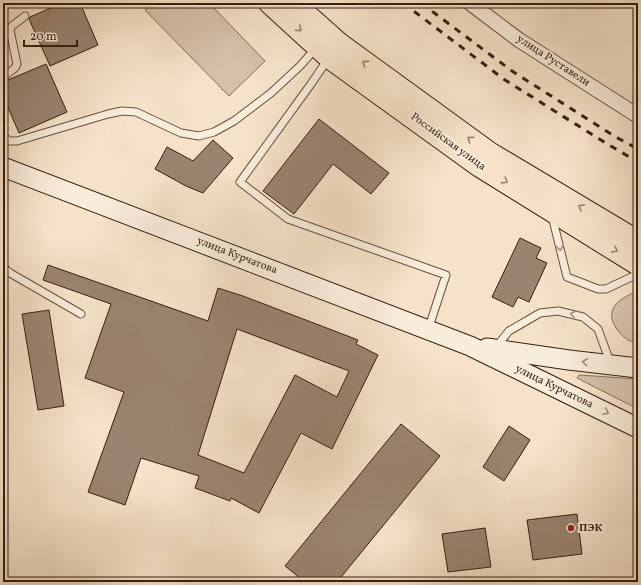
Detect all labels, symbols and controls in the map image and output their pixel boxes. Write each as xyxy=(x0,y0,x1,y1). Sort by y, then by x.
scale bar xyxy=(24,22,77,48)
one-way arrow xyxy=(294,24,302,32)
text: 20 m xyxy=(30,29,57,45)
street label: улица Руставели xyxy=(513,32,593,90)
one-way arrow xyxy=(362,61,369,68)
street label: Российская улица xyxy=(407,110,489,175)
one-way arrow xyxy=(467,136,474,144)
one-way arrow xyxy=(501,176,508,184)
one-way arrow xyxy=(578,204,585,211)
street label: улица Курчатова xyxy=(195,234,280,278)
one-way arrow xyxy=(555,245,564,251)
one-way arrow xyxy=(611,246,618,253)
one-way arrow xyxy=(570,311,576,319)
one-way arrow xyxy=(582,357,588,366)
street label: улица Курчатова xyxy=(512,362,596,413)
one-way arrow xyxy=(601,408,609,415)
place label: ПЭК xyxy=(579,521,603,536)
marker: ПЭК xyxy=(566,523,576,533)

